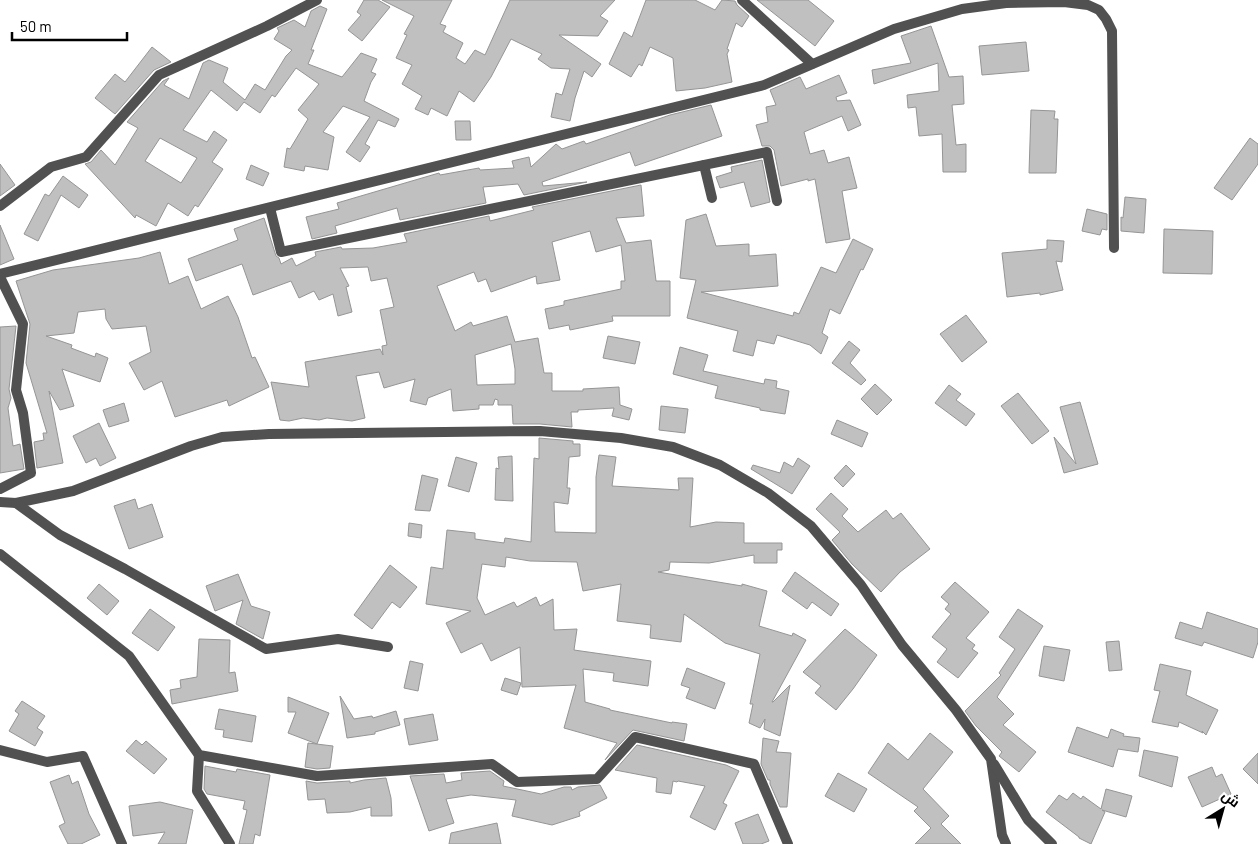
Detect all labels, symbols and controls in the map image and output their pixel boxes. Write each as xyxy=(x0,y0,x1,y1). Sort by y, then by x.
scale bar xyxy=(12,10,128,42)
text: 50 m xyxy=(20,17,52,35)
north arrow xyxy=(1198,784,1248,834)
text: ش xyxy=(1218,786,1243,811)

